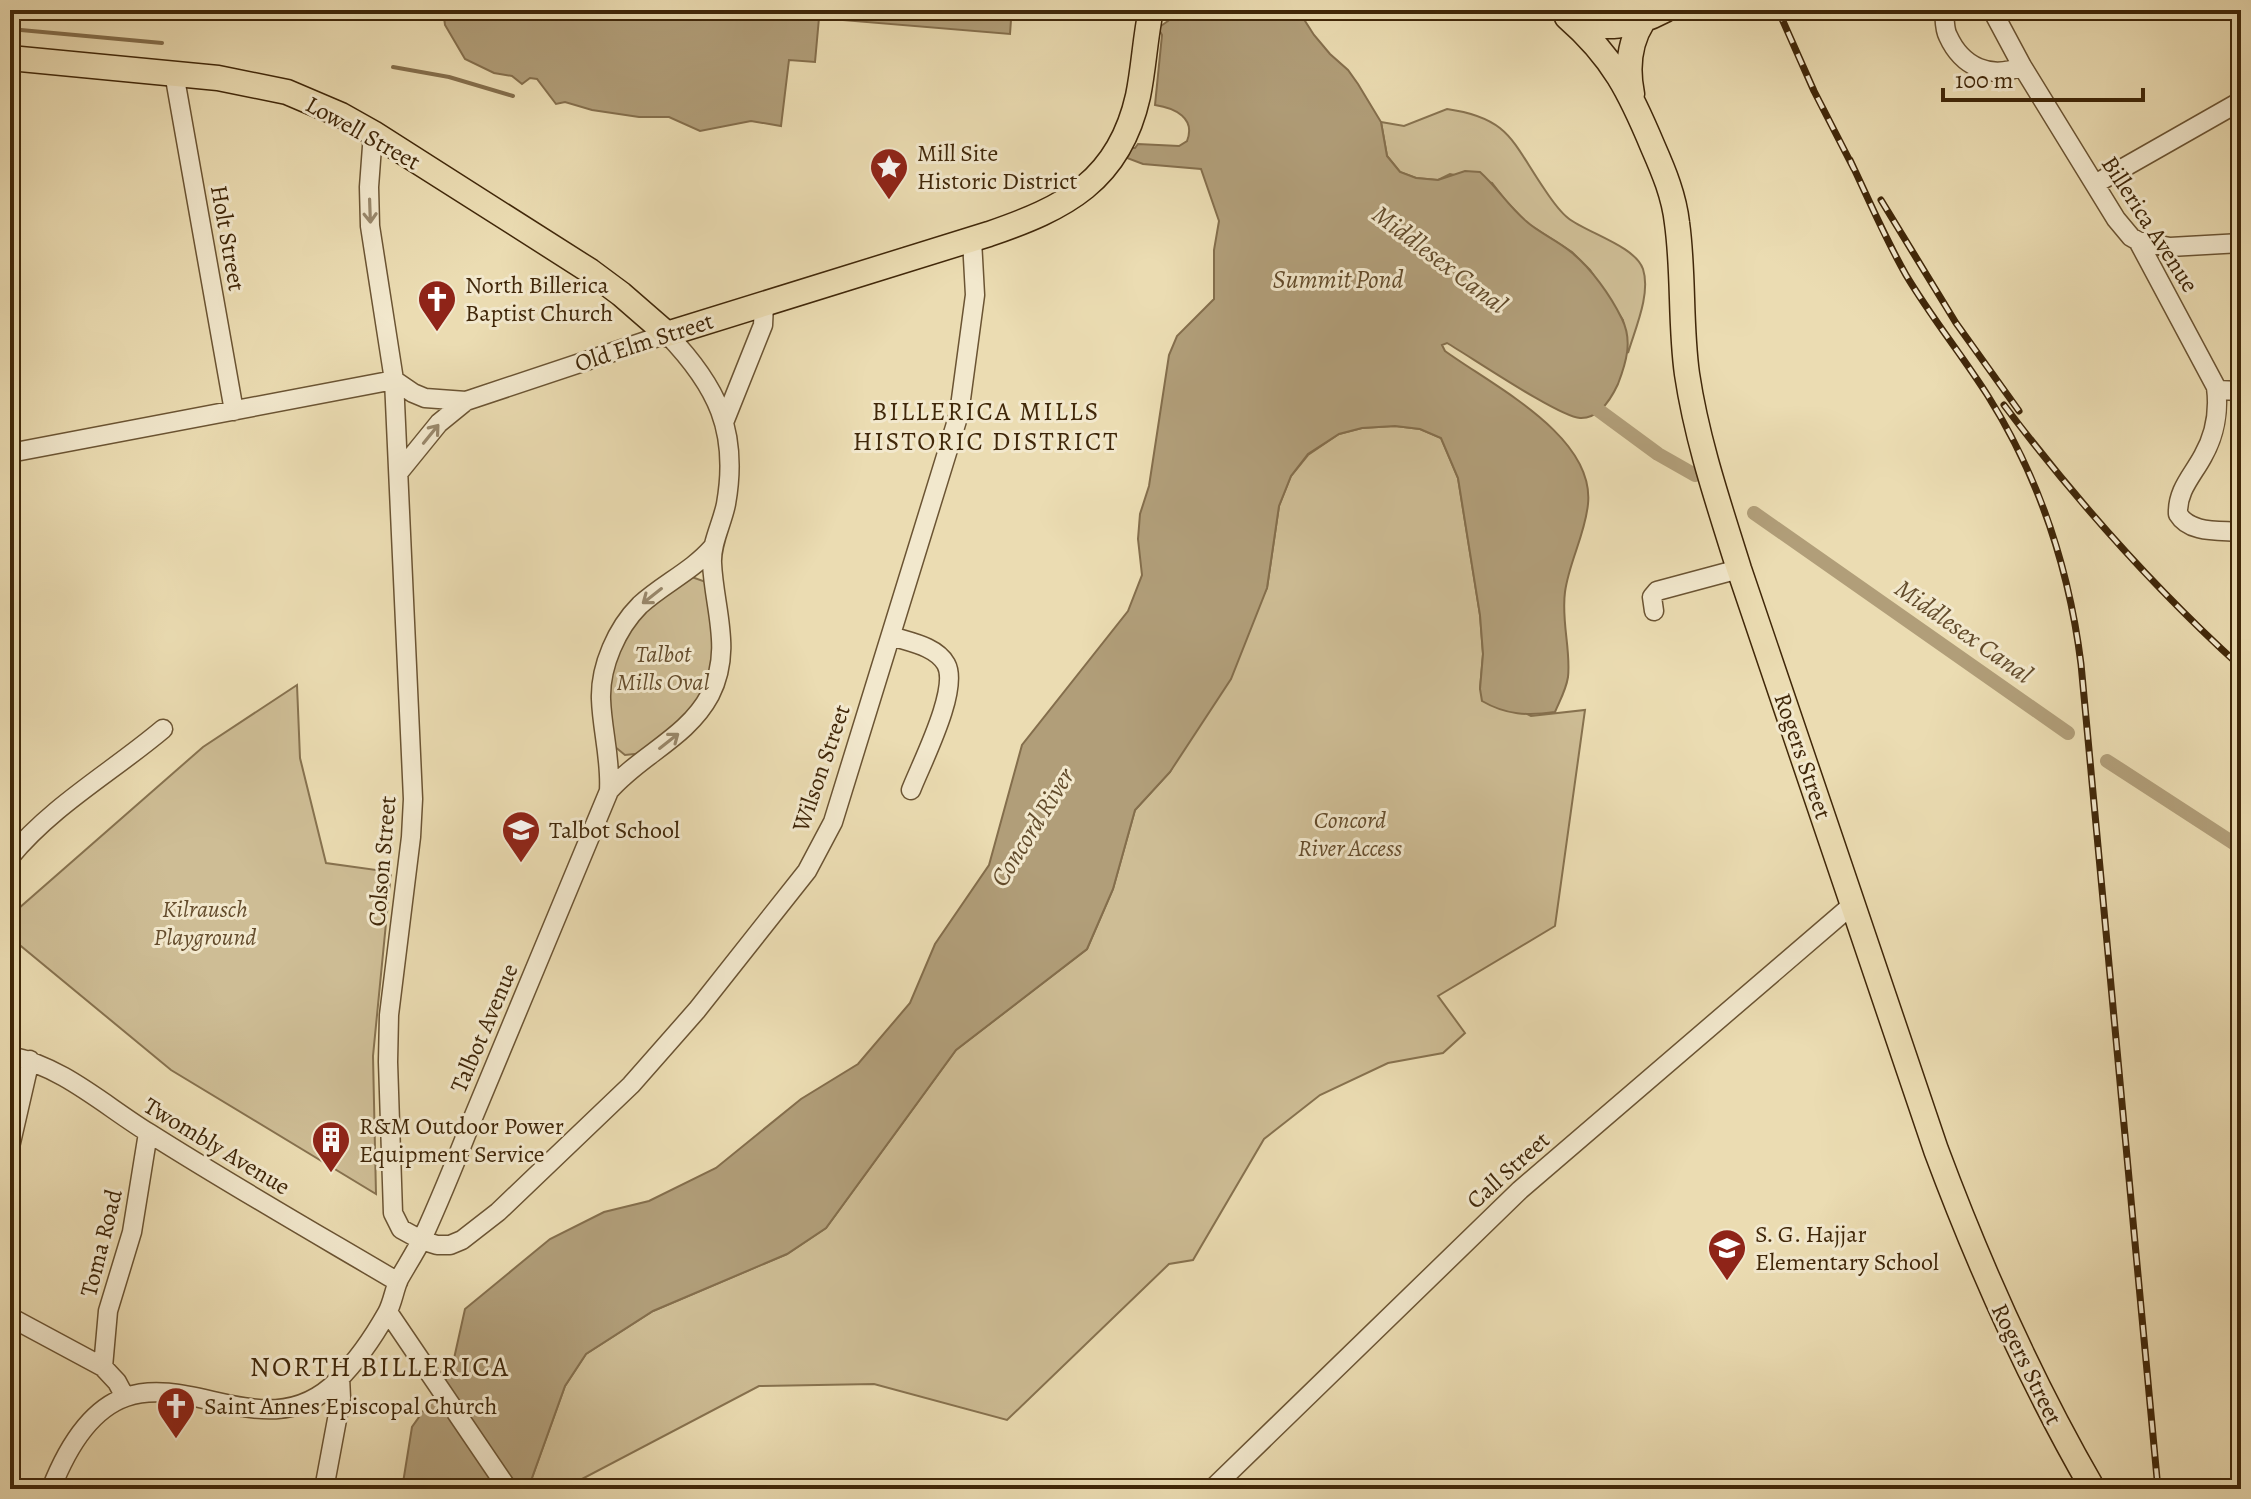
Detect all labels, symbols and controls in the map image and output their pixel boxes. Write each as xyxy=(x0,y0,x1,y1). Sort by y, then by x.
scale bar xyxy=(1943,52,2143,102)
text: 100 m xyxy=(1955,64,2014,96)
street label: Lowell Street xyxy=(300,88,426,178)
place label: Mill Site Historic District xyxy=(917,137,1077,197)
place icon: Mill Site Historic District xyxy=(868,146,910,201)
street label: Billerica Avenue xyxy=(2094,150,2206,298)
street label: Holt Street xyxy=(203,182,253,294)
one-way arrow xyxy=(362,197,377,224)
water label: Middlesex Canal xyxy=(1365,197,1515,322)
water label: Summit Pond xyxy=(1273,262,1403,297)
place label: North Billerica Baptist Church xyxy=(465,269,613,329)
church icon: North Billerica Baptist Church xyxy=(416,278,458,333)
street label: Old Elm Street xyxy=(571,305,717,379)
district label: BILLERICA MILLS HISTORIC DISTRICT xyxy=(853,394,1119,459)
one-way arrow xyxy=(421,423,439,444)
water label: Middlesex Canal xyxy=(1888,571,2040,692)
one-way arrow xyxy=(642,588,663,605)
park label: Talbot Mills Oval xyxy=(617,638,709,698)
street label: Rogers Street xyxy=(1767,689,1840,823)
street label: Wilson Street xyxy=(784,700,858,837)
one-way arrow xyxy=(658,732,679,750)
water label: Concord River xyxy=(982,761,1083,893)
street label: Colson Street xyxy=(360,794,404,928)
park label: Concord River Access xyxy=(1298,804,1402,864)
school or university icon: Talbot School xyxy=(500,809,542,864)
place label: Talbot School xyxy=(549,814,680,846)
park label: Kilrausch Playground xyxy=(154,893,256,953)
street label: Talbot Avenue xyxy=(442,959,526,1097)
street label: Twombly Avenue xyxy=(138,1090,296,1202)
place label: R&M Outdoor Power Equipment Service xyxy=(359,1110,564,1170)
building icon: R&M Outdoor Power Equipment Service xyxy=(310,1119,352,1174)
street label: Call Street xyxy=(1460,1124,1557,1216)
street label: Toma Road xyxy=(72,1186,130,1300)
place label: S. G. Hajjar Elementary School xyxy=(1755,1218,1939,1278)
school or university icon: S. G. Hajjar Elementary School xyxy=(1706,1227,1748,1282)
street label: Rogers Street xyxy=(1984,1298,2070,1430)
district label: NORTH BILLERICA xyxy=(250,1348,510,1386)
church icon: Saint Annes Episcopal Church xyxy=(155,1385,197,1440)
place label: Saint Annes Episcopal Church xyxy=(204,1390,497,1422)

